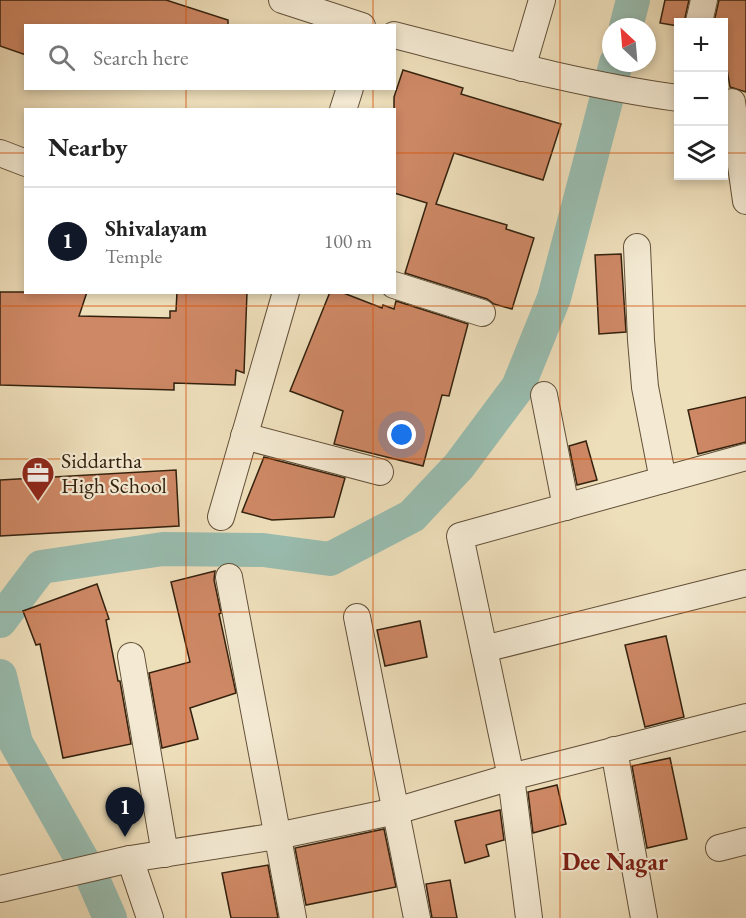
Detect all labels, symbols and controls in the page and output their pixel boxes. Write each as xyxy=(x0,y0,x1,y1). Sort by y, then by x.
north arrow xyxy=(602,18,656,72)
map controls xyxy=(674,18,728,180)
button: + xyxy=(674,18,728,72)
search box xyxy=(24,24,396,90)
icon: search xyxy=(45,41,78,74)
text: Search here xyxy=(93,43,188,72)
button: − xyxy=(674,72,728,126)
button: layers xyxy=(674,126,728,180)
text: Nearby xyxy=(48,130,128,164)
text: Shivalayam xyxy=(105,214,207,243)
text: 1 xyxy=(62,228,73,254)
text: 100 m xyxy=(324,228,372,254)
text: Temple xyxy=(105,243,162,269)
your location xyxy=(387,420,416,449)
place label: Siddartha High School xyxy=(61,446,167,500)
office icon: Siddartha High School xyxy=(20,455,56,502)
pin: 1 xyxy=(106,788,144,837)
district label: Dee Nagar xyxy=(562,846,668,878)

